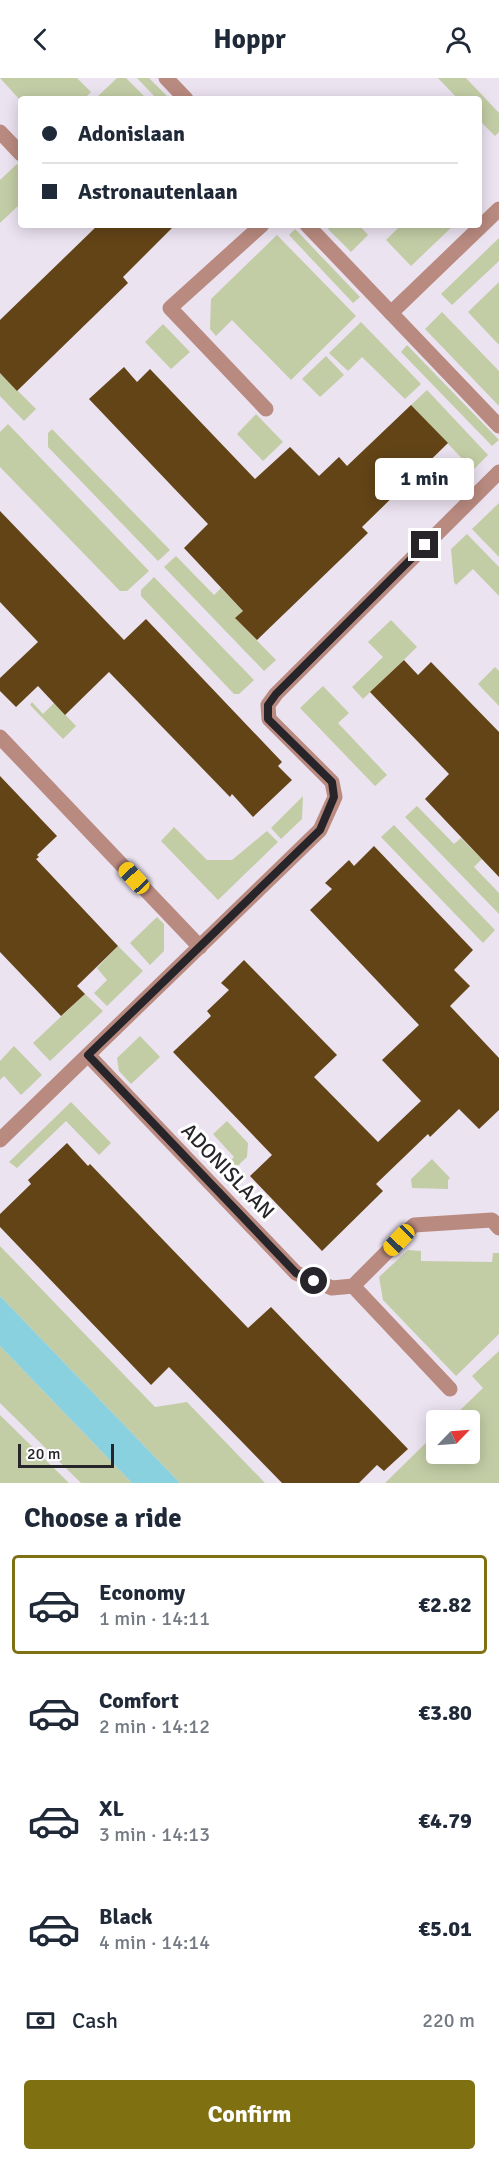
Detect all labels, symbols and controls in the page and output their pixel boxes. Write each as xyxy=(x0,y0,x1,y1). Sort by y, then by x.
icon: back xyxy=(24,23,57,56)
text: Hoppr xyxy=(213,23,286,56)
icon: person xyxy=(442,23,475,56)
text: Adonislaan xyxy=(78,120,185,147)
text: Astronautenlaan xyxy=(78,178,238,205)
callout: 1 min xyxy=(376,458,474,500)
text: 1 min xyxy=(400,466,449,491)
route end xyxy=(411,531,438,558)
car xyxy=(115,859,153,897)
street label: ADONISLAAN xyxy=(176,1118,280,1224)
car xyxy=(380,1221,418,1259)
route start xyxy=(300,1267,327,1294)
north arrow xyxy=(426,1410,480,1464)
map controls xyxy=(426,1410,480,1464)
scale bar xyxy=(18,1441,114,1468)
text: 20 m xyxy=(27,1444,61,1464)
text: Choose a ride xyxy=(24,1502,182,1535)
icon: car xyxy=(27,1578,81,1632)
text: Economy xyxy=(99,1579,185,1606)
text: €2.82 xyxy=(418,1591,472,1618)
text: 1 min · 14:11 xyxy=(99,1606,210,1631)
icon: car xyxy=(27,1686,81,1740)
text: Comfort xyxy=(99,1687,179,1714)
text: €3.80 xyxy=(418,1699,472,1726)
text: 2 min · 14:12 xyxy=(99,1714,210,1739)
icon: car xyxy=(27,1794,81,1848)
text: XL xyxy=(99,1795,124,1822)
text: €4.79 xyxy=(418,1807,472,1834)
text: 3 min · 14:13 xyxy=(99,1822,210,1847)
icon: car xyxy=(27,1902,81,1956)
text: Black xyxy=(99,1903,153,1930)
text: €5.01 xyxy=(418,1915,472,1942)
text: 4 min · 14:14 xyxy=(99,1930,210,1955)
icon: cash xyxy=(24,2004,57,2037)
text: Cash xyxy=(72,2007,118,2034)
text: 220 m xyxy=(422,2008,475,2033)
button: Confirm xyxy=(24,2080,475,2149)

